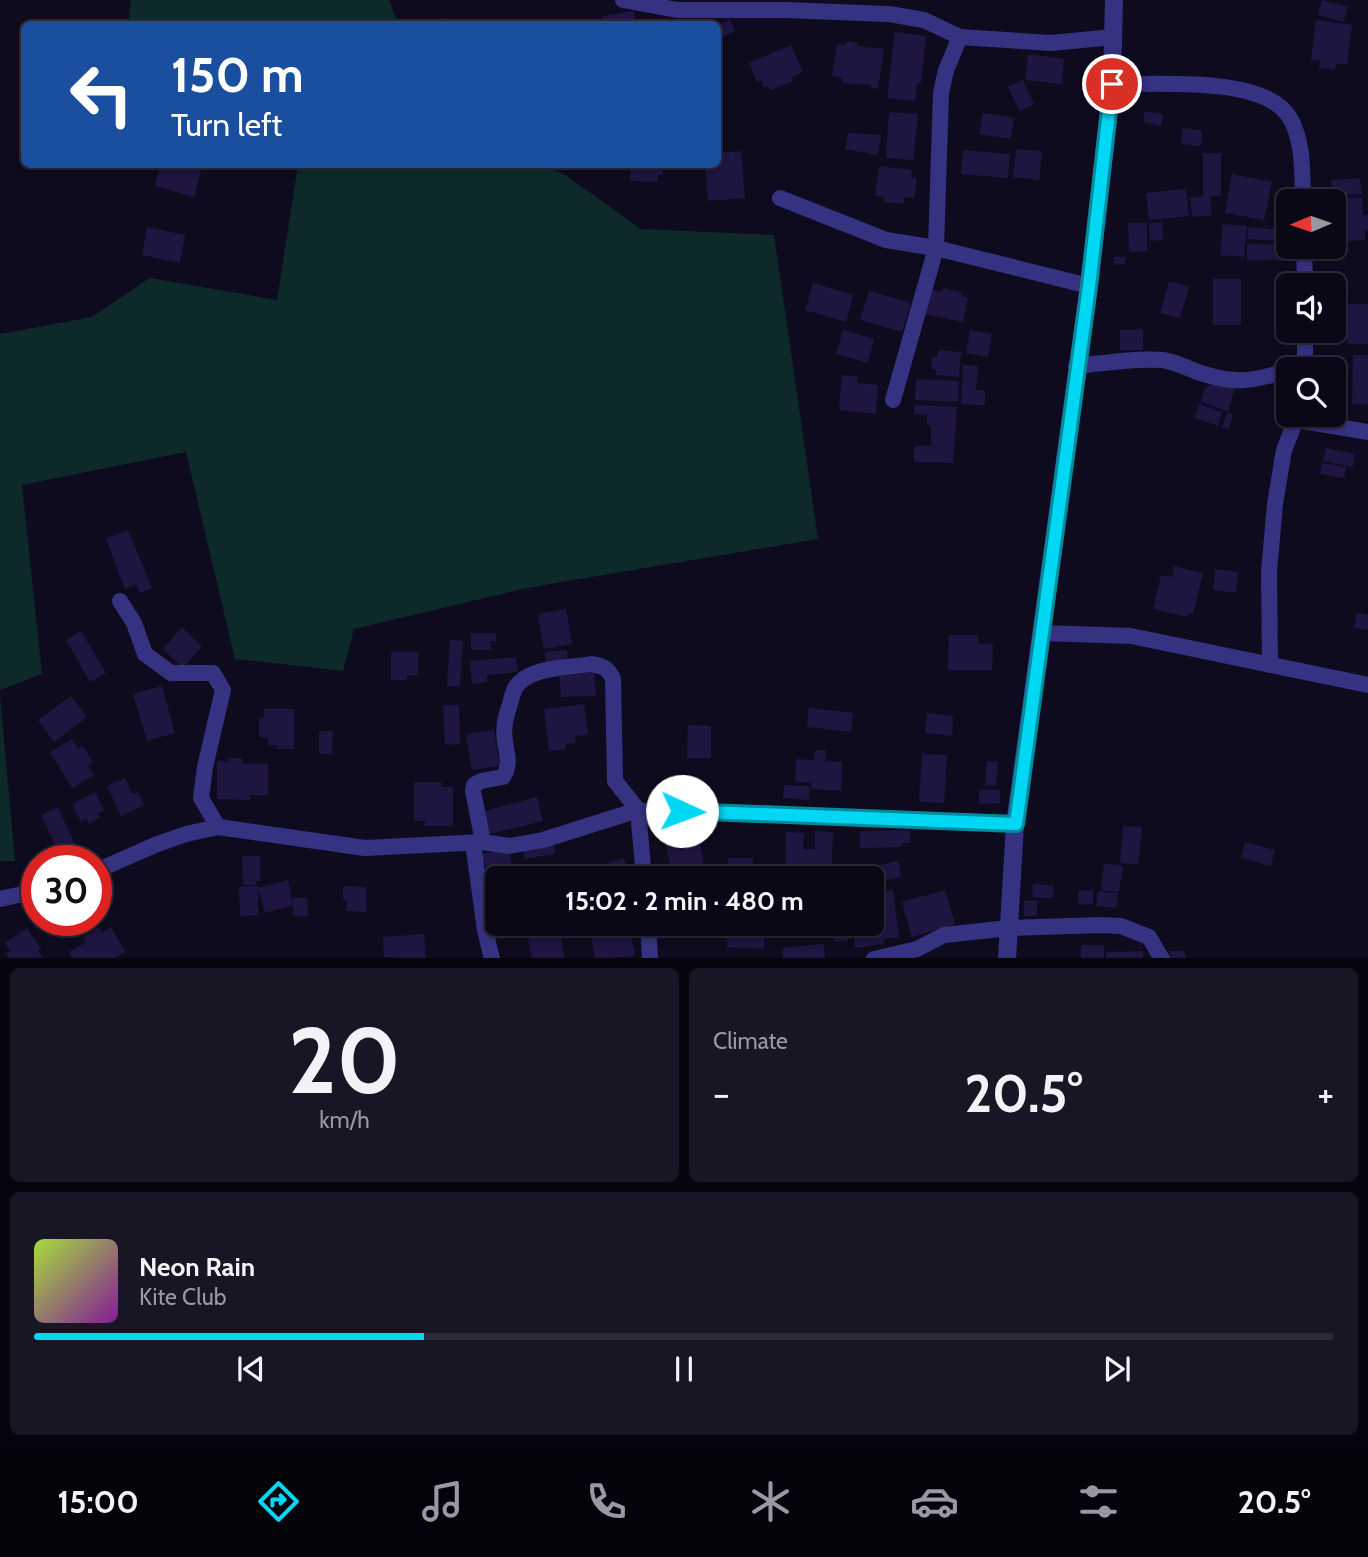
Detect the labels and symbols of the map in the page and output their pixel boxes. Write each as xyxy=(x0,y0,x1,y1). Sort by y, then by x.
pin xyxy=(1082,54,1142,114)
north arrow xyxy=(1276,189,1346,259)
position arrow xyxy=(645,774,719,848)
speed limit sign: 30 xyxy=(21,845,112,936)

